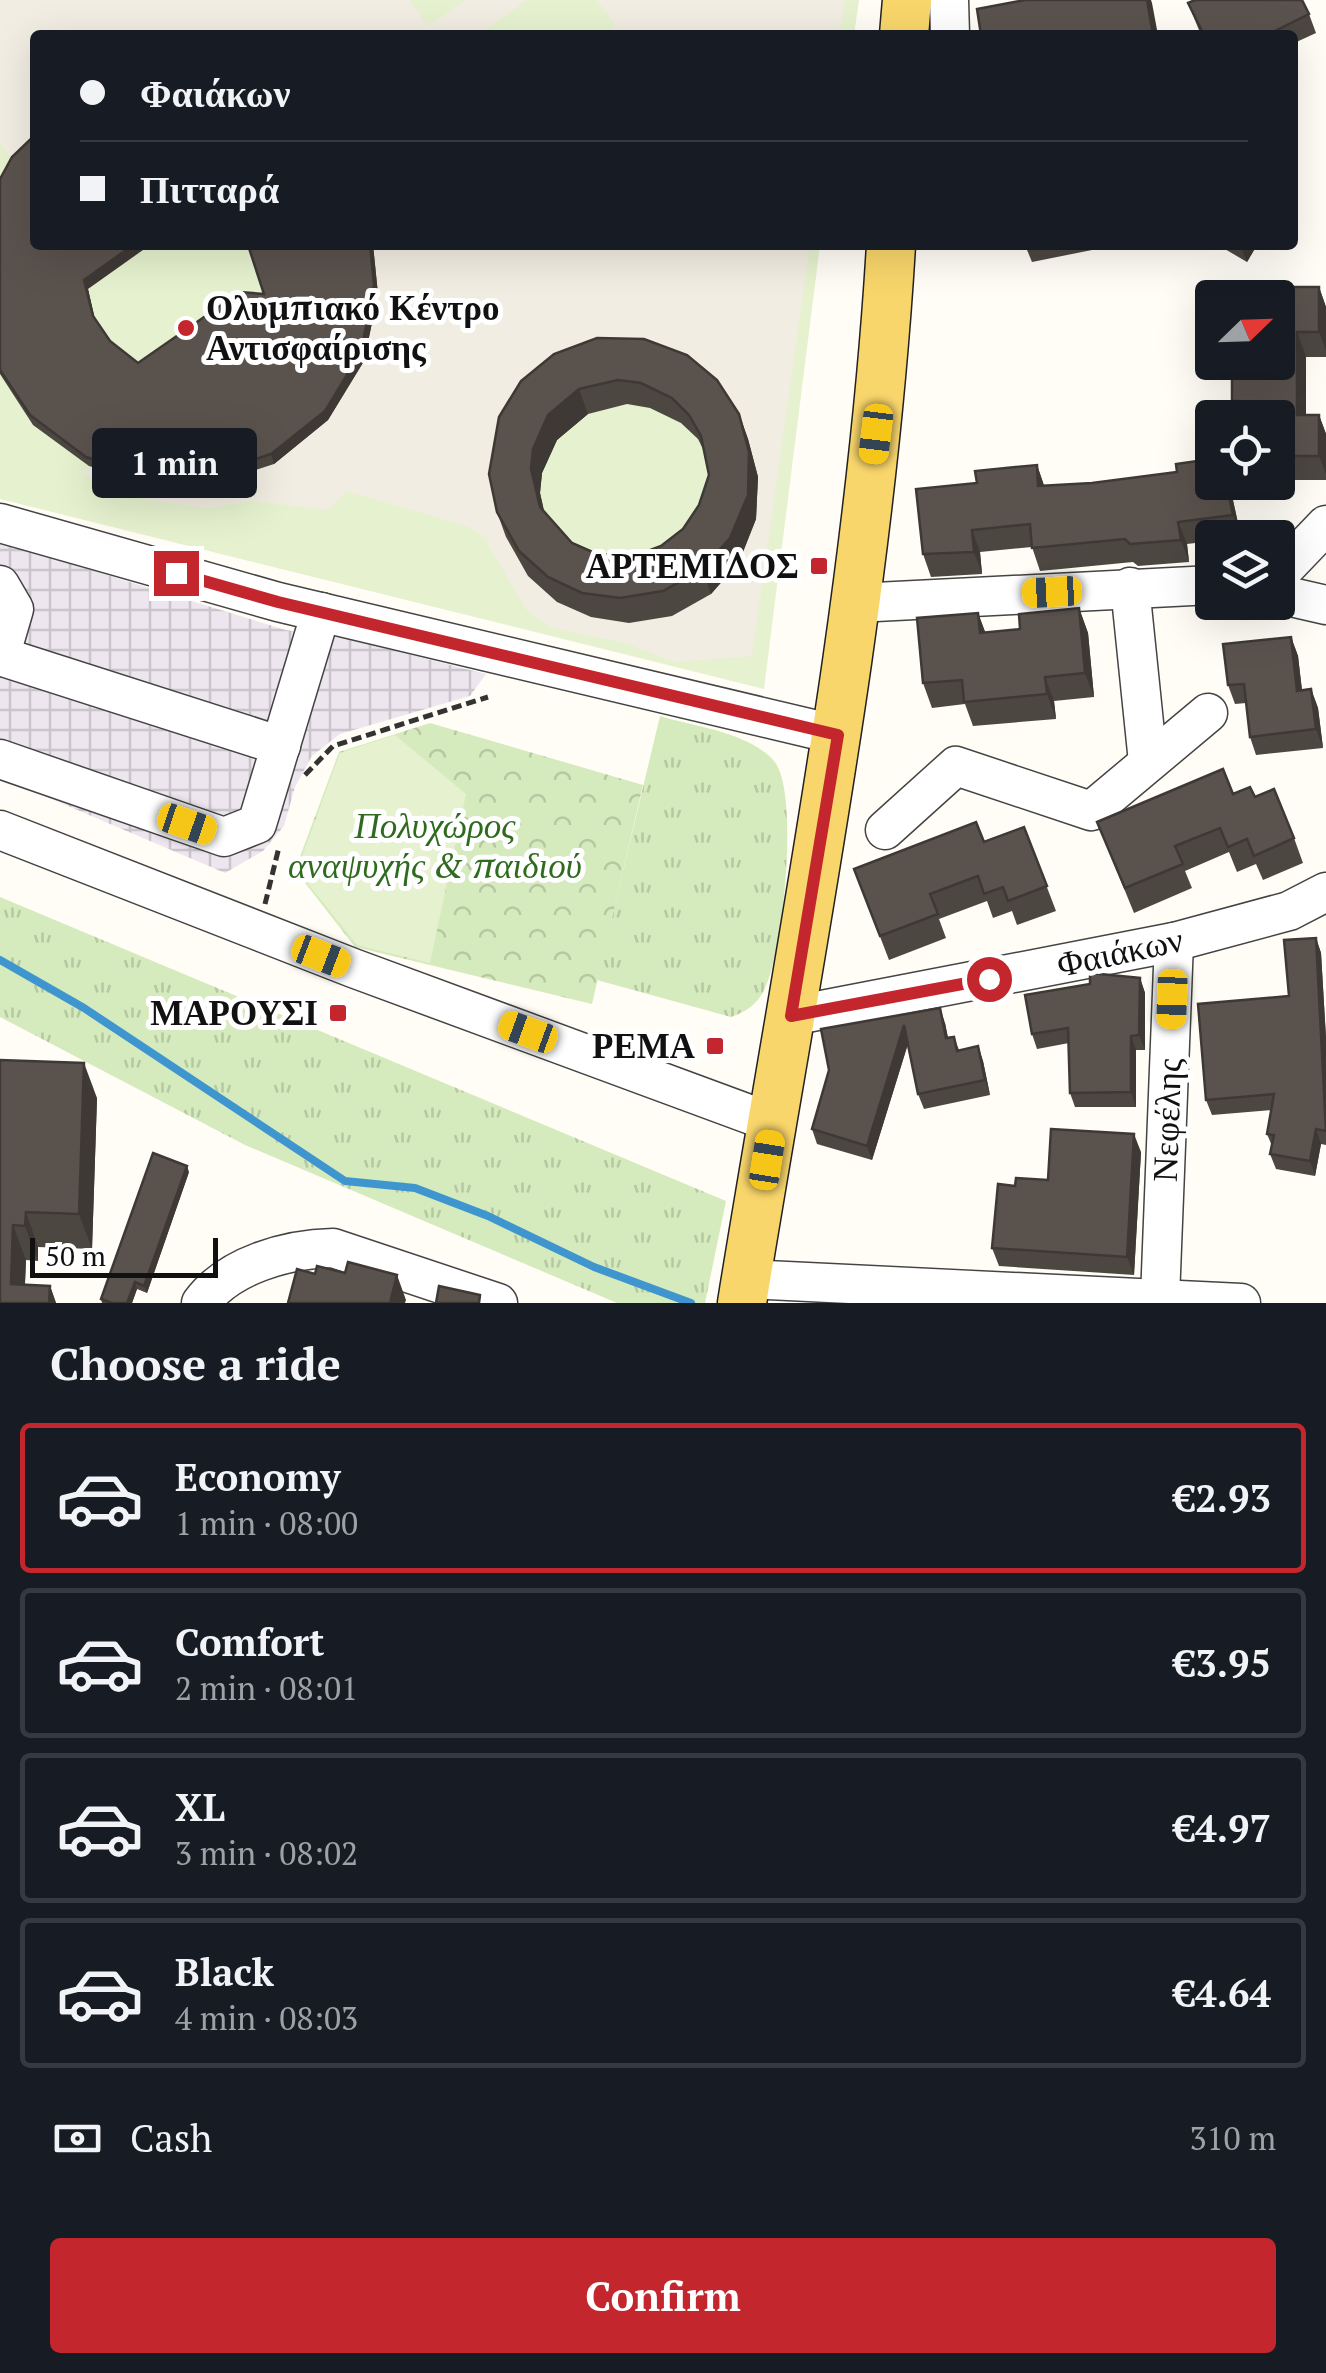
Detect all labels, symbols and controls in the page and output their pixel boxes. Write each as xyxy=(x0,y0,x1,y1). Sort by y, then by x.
text: Φαιάκων xyxy=(140,68,290,118)
text: Πιτταρά xyxy=(140,164,279,214)
north arrow xyxy=(1195,280,1295,380)
map controls xyxy=(1195,280,1295,620)
place label: Ολυμπιακό Κέντρο Αντισφαίρισης xyxy=(206,284,500,370)
marker: Ολυμπιακό Κέντρο Αντισφαίρισης xyxy=(175,317,197,339)
button: locate xyxy=(1195,400,1295,500)
car xyxy=(857,402,895,466)
callout: 1 min xyxy=(94,428,258,498)
text: 1 min xyxy=(131,442,218,484)
button: layers xyxy=(1195,520,1295,620)
place label: ΑΡΤΕΜΙΔΟΣ xyxy=(586,542,799,588)
route end xyxy=(154,551,199,596)
marker: ΑΡΤΕΜΙΔΟΣ xyxy=(808,555,830,577)
car xyxy=(1021,575,1083,609)
car xyxy=(154,800,220,848)
park label: Πολυχώρος αναψυχής & παιδιού xyxy=(288,802,582,888)
street label: Φαιάκων xyxy=(1052,915,1187,987)
car xyxy=(288,931,354,981)
route start xyxy=(967,957,1012,1002)
car xyxy=(1156,968,1188,1030)
place label: ΜΑΡΟΥΣΙ xyxy=(150,989,318,1035)
marker: ΜΑΡΟΥΣΙ xyxy=(327,1002,349,1024)
car xyxy=(495,1008,561,1056)
place label: ΡΕΜΑ xyxy=(592,1022,696,1068)
marker: ΡΕΜΑ xyxy=(704,1035,726,1057)
street label: Νεφέλης xyxy=(1141,1057,1191,1183)
car xyxy=(747,1128,787,1192)
scale bar xyxy=(30,1233,218,1278)
text: 50 m xyxy=(45,1237,106,1274)
text: Choose a ride xyxy=(50,1333,341,1393)
text: Economy xyxy=(175,1452,341,1502)
icon: car xyxy=(55,1453,145,1543)
text: €2.93 xyxy=(1174,1473,1271,1523)
text: 1 min · 08:00 xyxy=(175,1502,358,1544)
text: Comfort xyxy=(175,1617,324,1667)
icon: car xyxy=(55,1618,145,1708)
text: €3.95 xyxy=(1174,1638,1271,1688)
text: 2 min · 08:01 xyxy=(175,1667,358,1709)
text: XL xyxy=(175,1782,225,1832)
icon: car xyxy=(55,1783,145,1873)
text: €4.97 xyxy=(1174,1803,1271,1853)
text: 3 min · 08:02 xyxy=(175,1832,358,1874)
text: Black xyxy=(175,1947,274,1997)
icon: car xyxy=(55,1948,145,2038)
text: €4.64 xyxy=(1174,1968,1271,2018)
text: 4 min · 08:03 xyxy=(175,1997,358,2039)
icon: cash xyxy=(50,2111,105,2166)
text: Cash xyxy=(130,2113,212,2163)
text: 310 m xyxy=(1189,2117,1276,2159)
button: Confirm xyxy=(50,2238,1276,2353)

